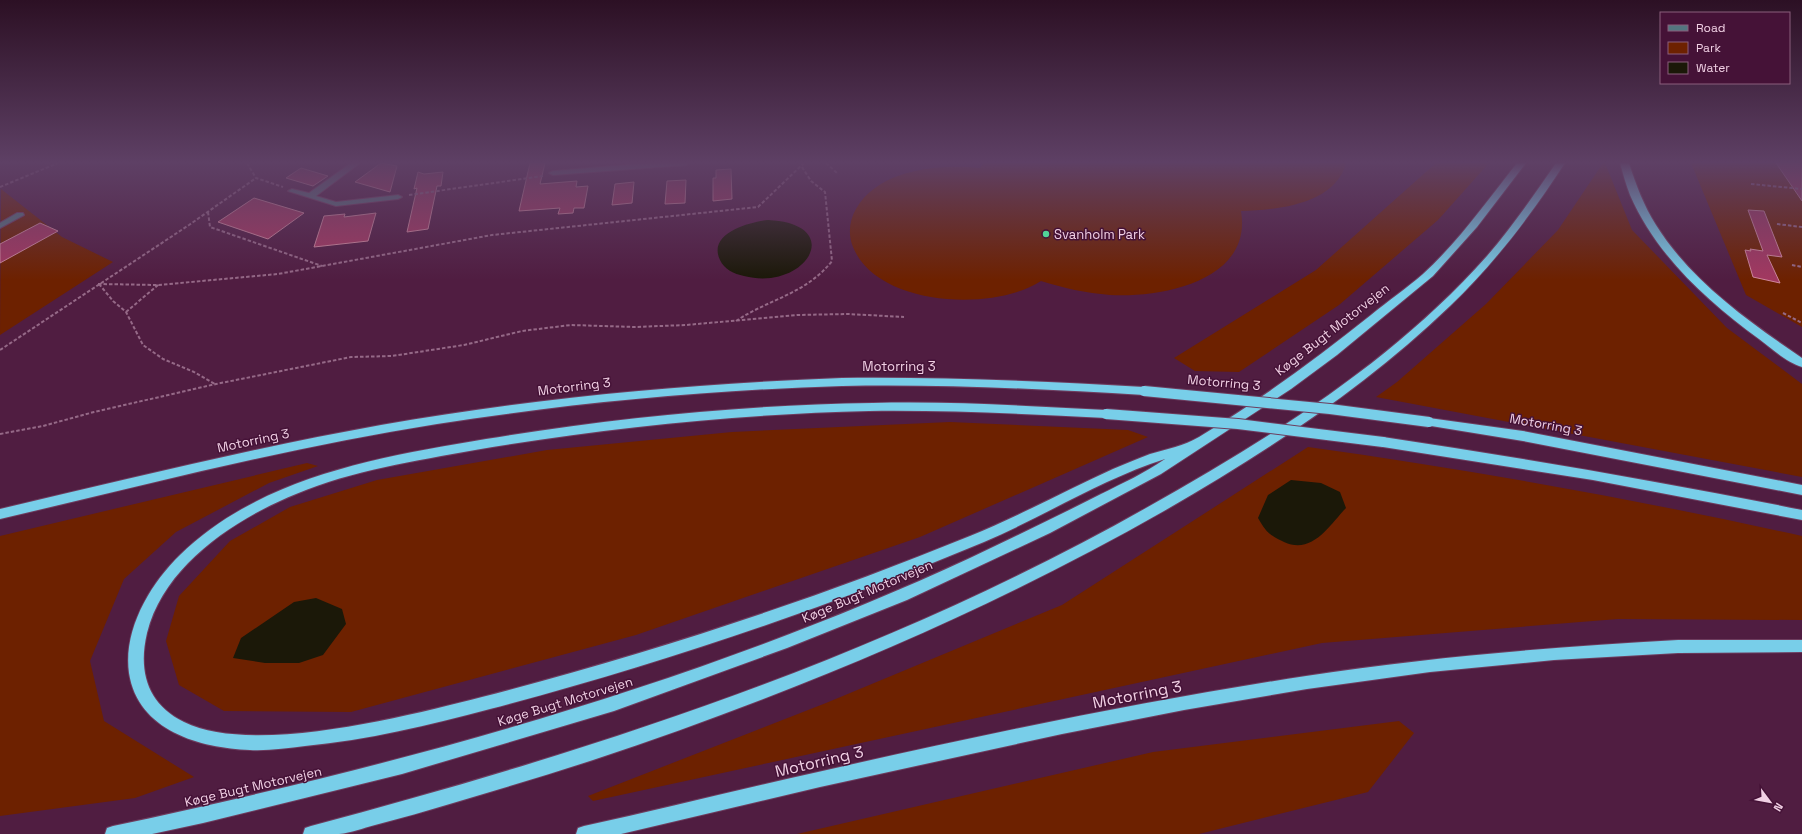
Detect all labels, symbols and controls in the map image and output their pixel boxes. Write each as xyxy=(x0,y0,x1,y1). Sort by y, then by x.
legend xyxy=(1660,12,1790,84)
text: Road xyxy=(1696,20,1725,36)
text: Park xyxy=(1696,40,1721,56)
text: Water xyxy=(1696,60,1730,76)
place label: Svanholm Park xyxy=(1054,226,1145,243)
marker: Svanholm Park xyxy=(1041,229,1051,239)
street label: Køge Bugt Motorvejen xyxy=(1272,279,1393,379)
street label: Motorring 3 xyxy=(862,358,936,375)
street label: Motorring 3 xyxy=(1187,371,1261,394)
street label: Motorring 3 xyxy=(537,374,612,399)
street label: Motorring 3 xyxy=(1508,410,1584,439)
street label: Motorring 3 xyxy=(215,425,291,456)
street label: Køge Bugt Motorvejen xyxy=(799,556,935,627)
street label: Køge Bugt Motorvejen xyxy=(496,673,635,730)
street label: Motorring 3 xyxy=(1091,676,1183,713)
street label: Motorring 3 xyxy=(773,741,865,782)
street label: Køge Bugt Motorvejen xyxy=(183,762,323,811)
north arrow xyxy=(1750,782,1790,822)
text: N xyxy=(1771,800,1786,814)

